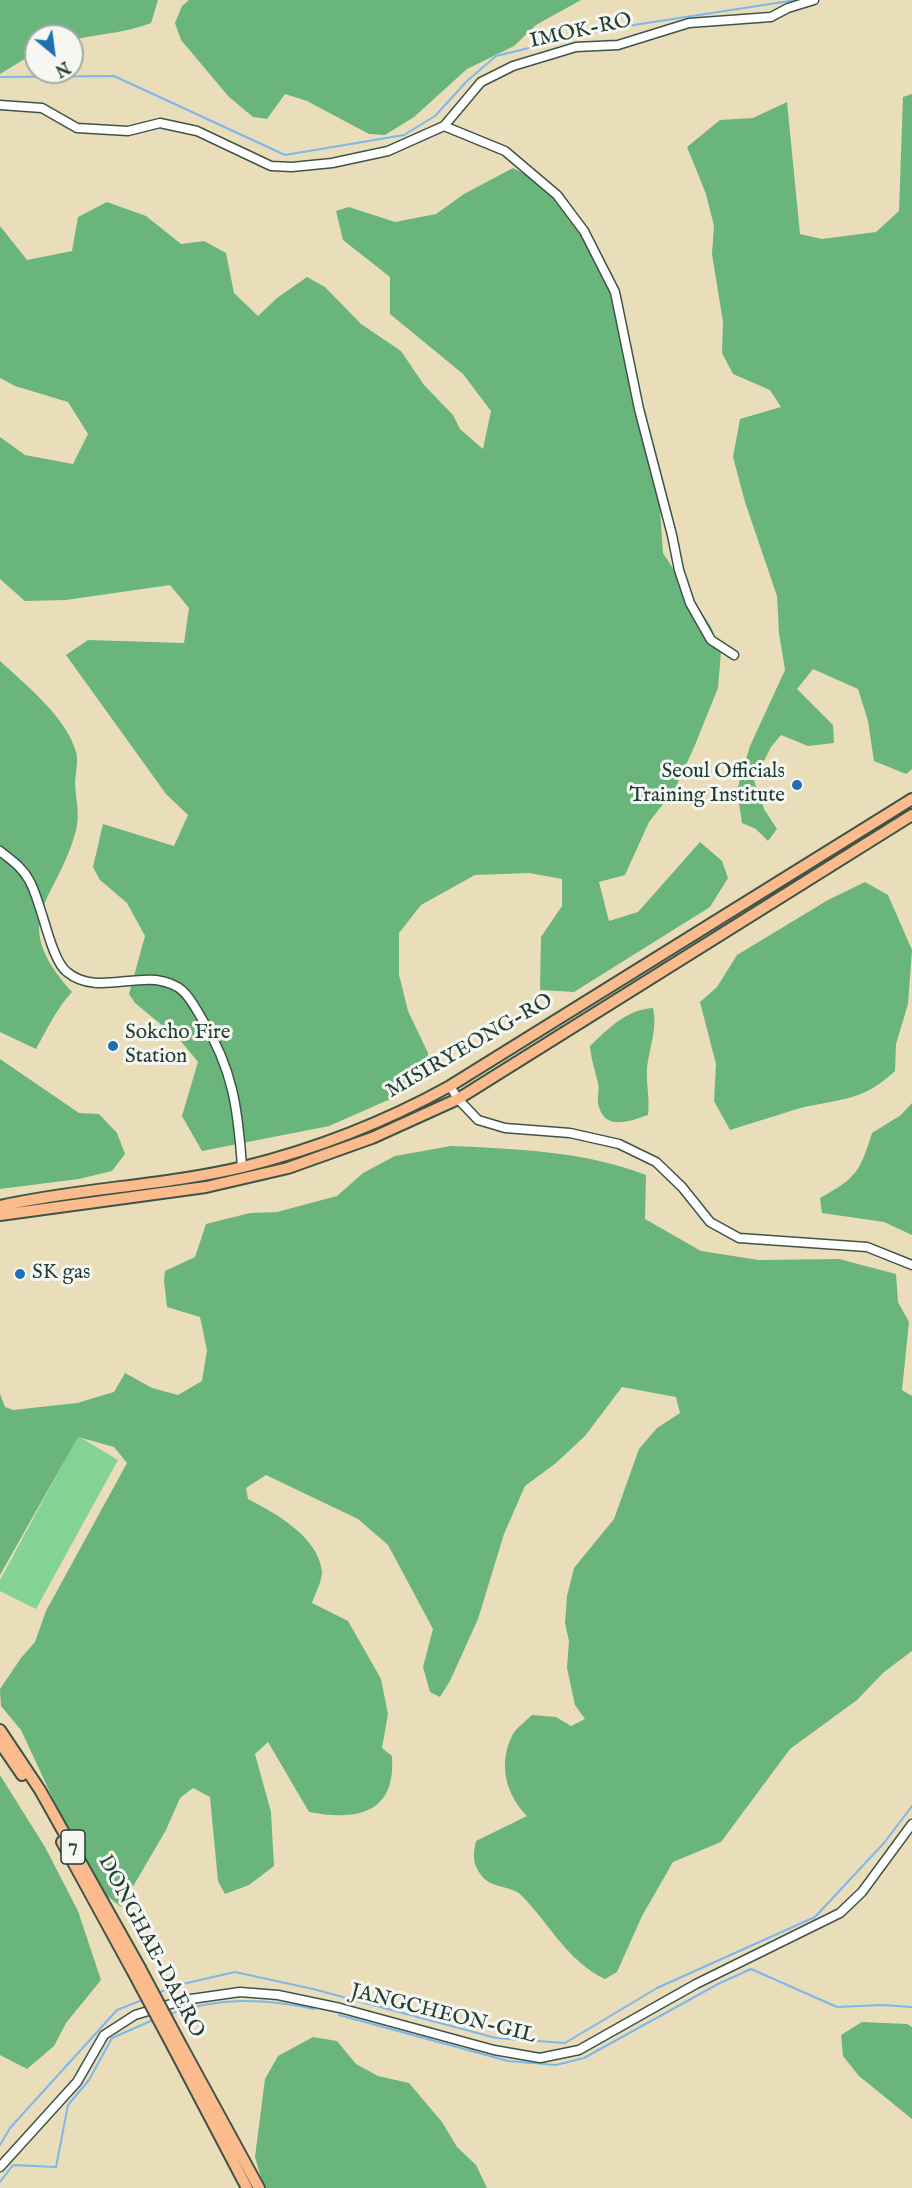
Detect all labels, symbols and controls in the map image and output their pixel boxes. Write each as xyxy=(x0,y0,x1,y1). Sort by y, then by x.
street label: IMOK-RO xyxy=(528,9,634,55)
north arrow xyxy=(24,24,84,84)
text: N xyxy=(51,56,73,80)
place label: Seoul Officials Training Institute xyxy=(630,760,785,810)
marker: Seoul Officials Training Institute xyxy=(790,778,804,792)
street label: MISIRYEONG-RO xyxy=(382,989,558,1105)
place label: Sokcho Fire Station xyxy=(125,1021,230,1071)
marker: Sokcho Fire Station xyxy=(106,1039,120,1053)
place label: SK gas xyxy=(32,1261,90,1287)
marker: SK gas xyxy=(13,1267,27,1281)
road number: 7 xyxy=(61,1830,85,1864)
street label: DONGHAE-DAERO xyxy=(91,1851,209,2043)
street label: JANGCHEON-GIL xyxy=(348,1980,538,2050)

